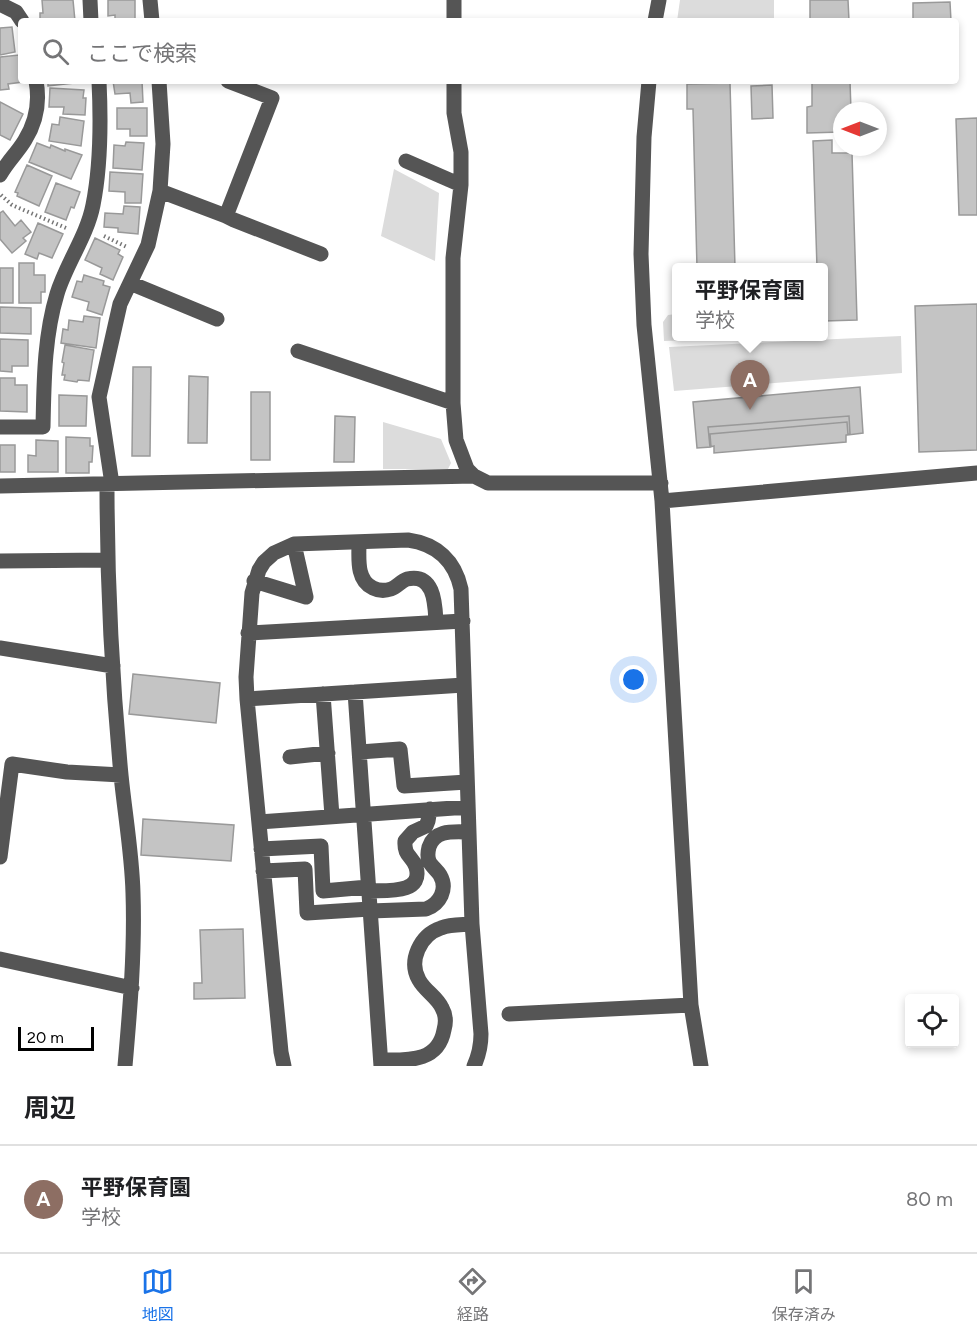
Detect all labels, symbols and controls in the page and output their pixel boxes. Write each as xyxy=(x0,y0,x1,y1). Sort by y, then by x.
search box xyxy=(18,18,959,84)
icon: search xyxy=(39,35,72,68)
text: ここで検索 xyxy=(87,40,197,67)
north arrow xyxy=(833,102,887,156)
popup xyxy=(672,263,828,341)
text: 平野保育園 xyxy=(695,277,805,304)
text: 学校 xyxy=(695,308,735,332)
pin: A xyxy=(730,360,770,410)
your location xyxy=(619,665,648,694)
map controls xyxy=(905,994,959,1048)
button: locate xyxy=(905,994,959,1048)
scale bar xyxy=(18,1024,94,1052)
text: 20 m xyxy=(27,1028,64,1047)
text: 周辺 xyxy=(24,1092,76,1124)
text: 平野保育園 xyxy=(81,1174,191,1201)
text: A xyxy=(36,1187,51,1211)
text: 80 m xyxy=(906,1187,953,1211)
text: 学校 xyxy=(81,1205,121,1229)
tab: 地図 xyxy=(141,1265,174,1325)
tab: 経路 xyxy=(456,1265,489,1325)
tab: 保存済み xyxy=(772,1265,836,1325)

